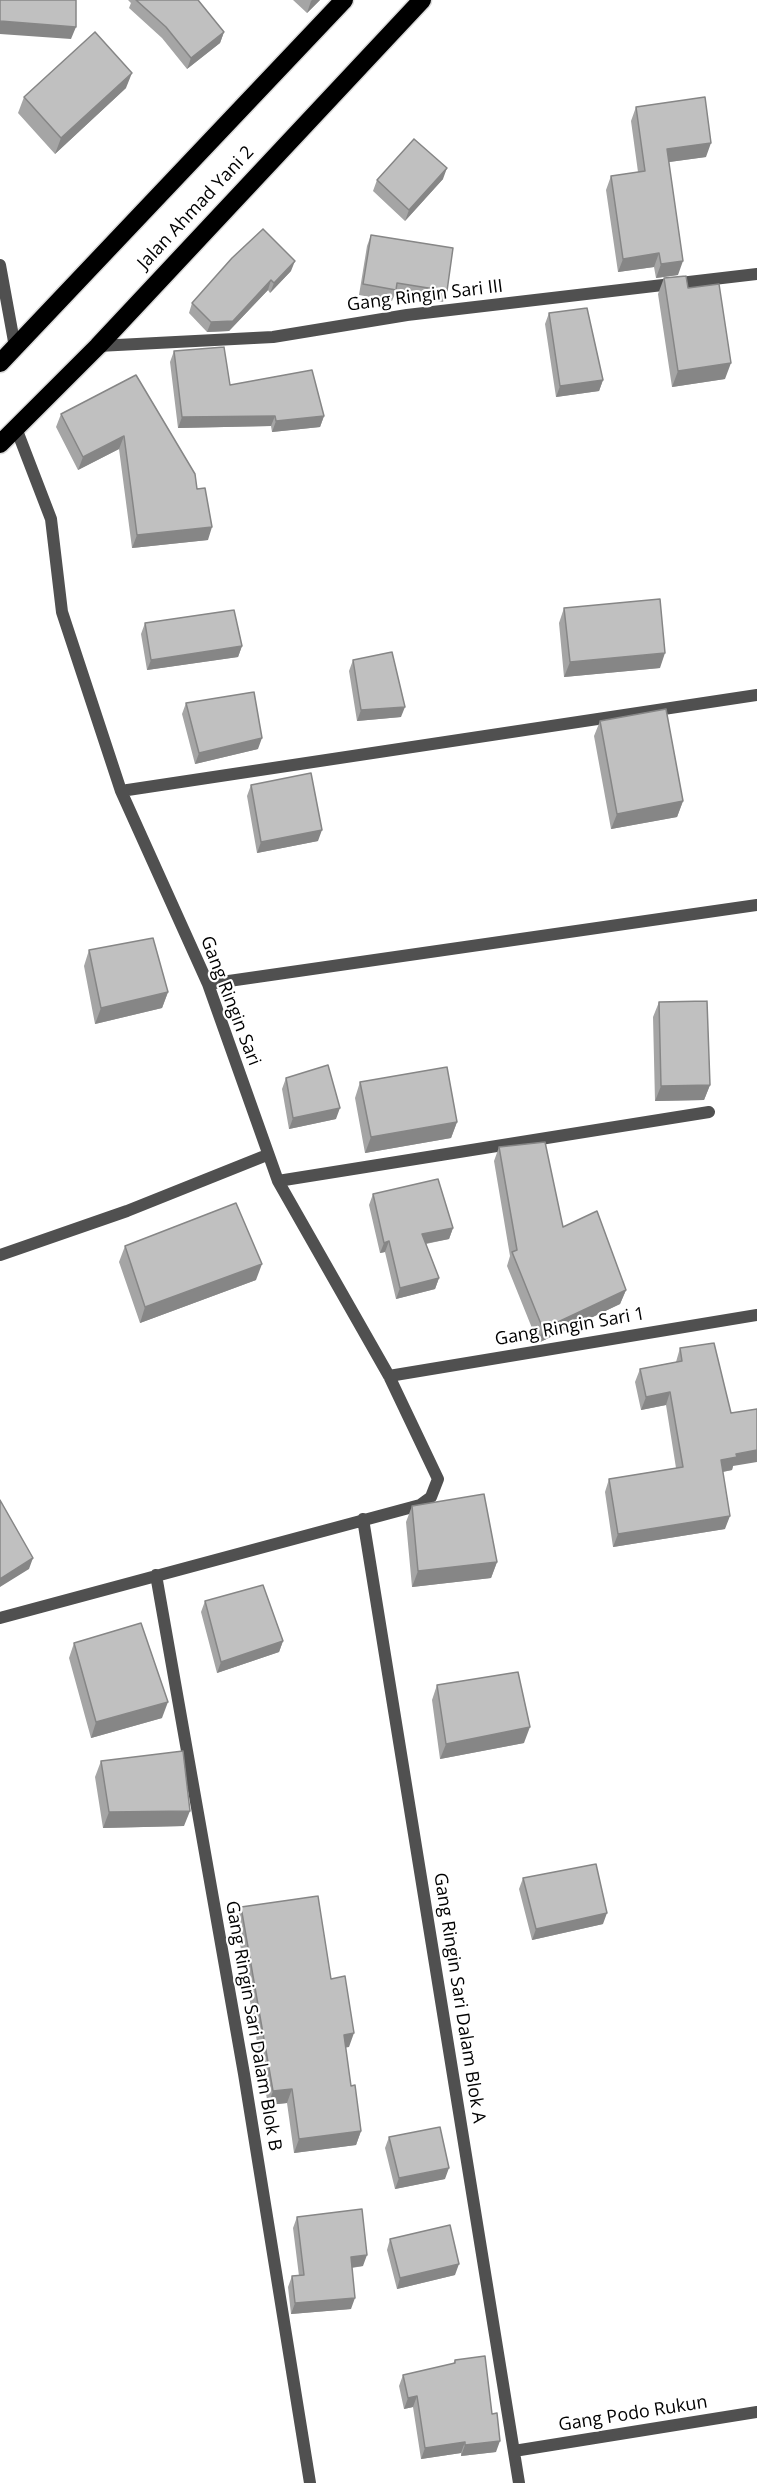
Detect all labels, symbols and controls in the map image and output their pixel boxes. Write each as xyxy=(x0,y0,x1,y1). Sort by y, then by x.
street label: Jalan Ahmad Yani 2 xyxy=(133,142,259,274)
street label: Gang Ringin Sari III xyxy=(346,276,504,316)
street label: Gang Ringin Sari xyxy=(195,933,265,1069)
street label: Gang Ringin Sari 1 xyxy=(493,1303,647,1351)
street label: Gang Ringin Sari Dalam Blok A xyxy=(429,1871,489,2125)
street label: Gang Ringin Sari Dalam Blok B xyxy=(220,1899,286,2153)
street label: Gang Podo Rukun xyxy=(557,2392,709,2436)

